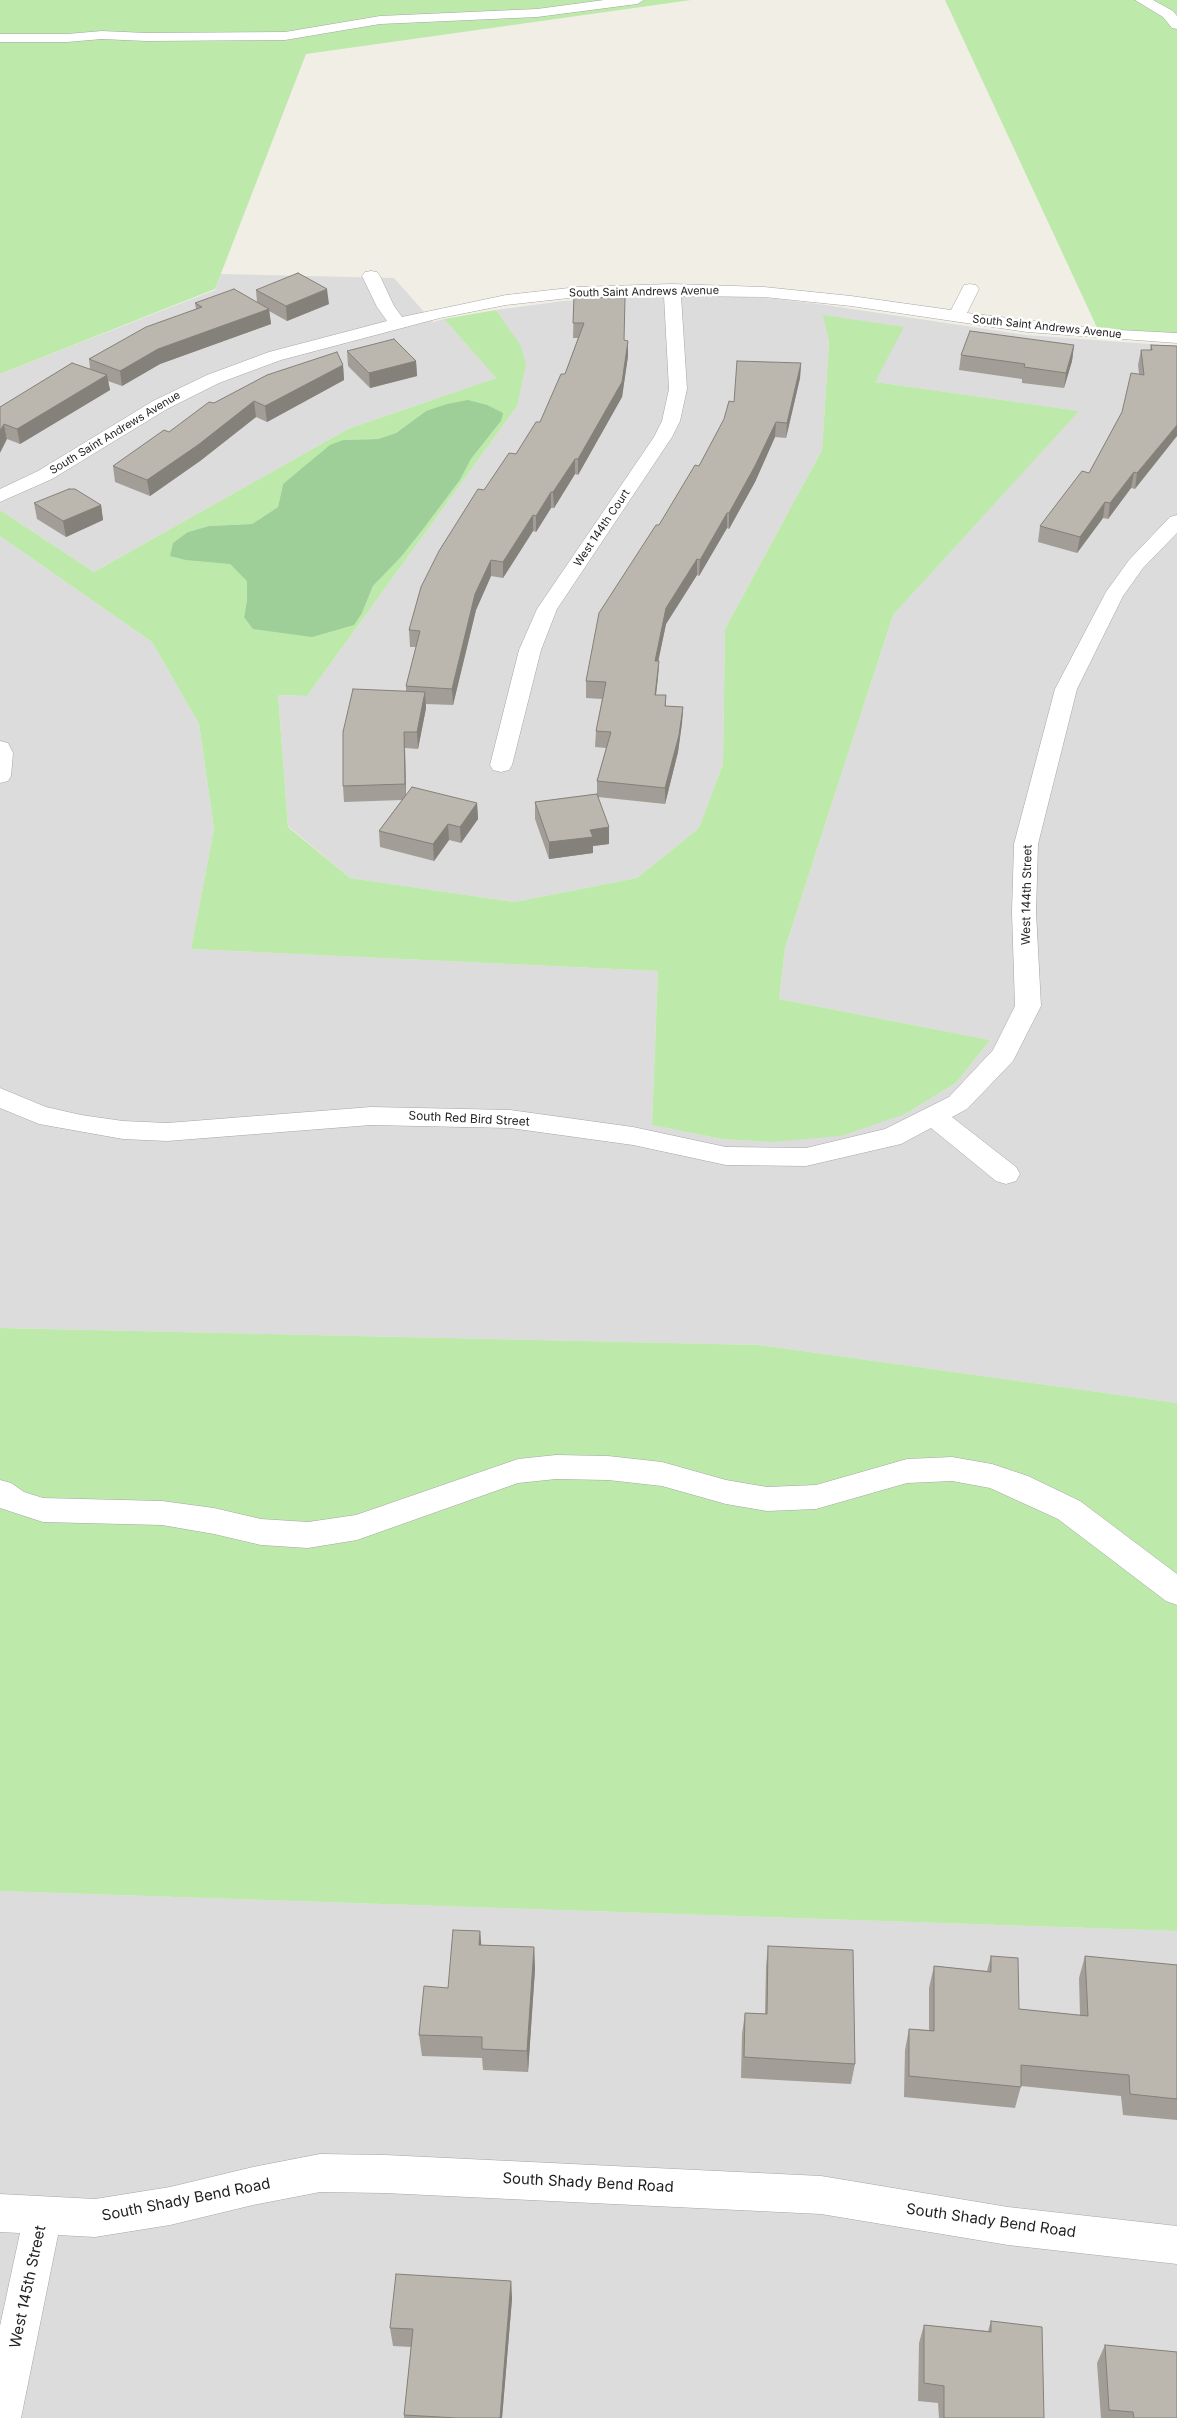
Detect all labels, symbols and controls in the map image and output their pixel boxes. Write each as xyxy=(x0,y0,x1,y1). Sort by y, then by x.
street label: South Saint Andrews Avenue xyxy=(569,284,719,300)
street label: South Saint Andrews Avenue xyxy=(972,313,1122,341)
street label: South Saint Andrews Avenue xyxy=(47,389,183,477)
street label: West 144th Court xyxy=(571,487,633,569)
street label: West 144th Street xyxy=(1019,845,1035,945)
street label: South Red Bird Street xyxy=(408,1109,530,1129)
street label: South Shady Bend Road xyxy=(502,2170,674,2196)
street label: South Shady Bend Road xyxy=(100,2175,272,2225)
street label: South Shady Bend Road xyxy=(905,2200,1077,2242)
street label: West 145th Street xyxy=(6,2224,50,2350)

